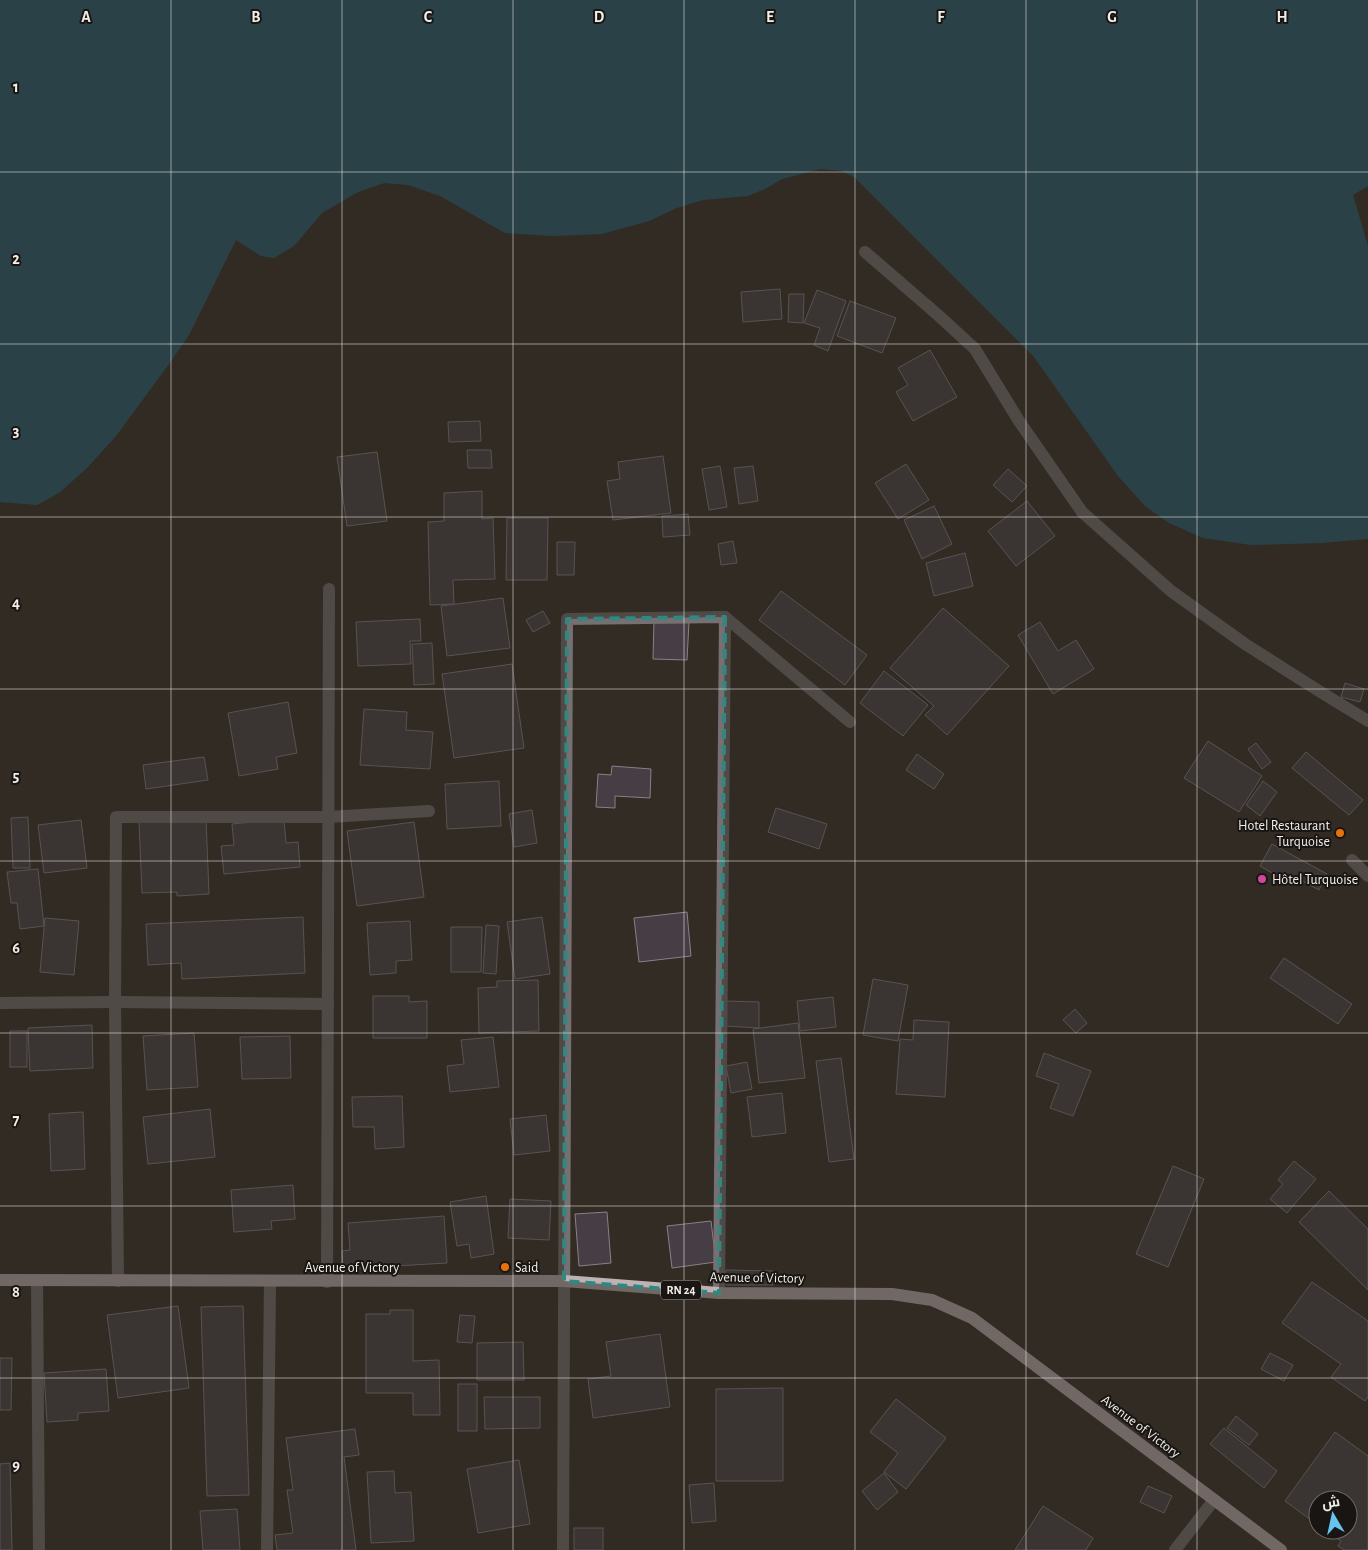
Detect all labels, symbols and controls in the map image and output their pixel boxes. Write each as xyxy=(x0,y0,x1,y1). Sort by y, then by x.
text: A xyxy=(81,9,91,25)
text: B xyxy=(251,9,261,25)
text: C xyxy=(424,9,433,25)
text: D xyxy=(594,9,605,25)
text: E xyxy=(766,9,774,25)
text: F xyxy=(937,9,945,25)
text: G xyxy=(1107,9,1117,25)
text: H xyxy=(1276,9,1288,25)
text: 1 xyxy=(13,79,19,95)
text: 2 xyxy=(12,251,20,267)
text: 3 xyxy=(13,423,20,439)
text: 4 xyxy=(12,595,20,611)
text: 5 xyxy=(13,768,20,784)
place label: Hotel Restaurant Turquoise xyxy=(1238,819,1331,849)
marker: Hotel Restaurant Turquoise xyxy=(1334,827,1346,839)
marker: Hôtel Turquoise xyxy=(1256,873,1268,885)
place label: Hôtel Turquoise xyxy=(1272,873,1358,887)
text: 6 xyxy=(12,940,20,956)
text: 7 xyxy=(13,1112,20,1128)
street label: Avenue of Victory xyxy=(305,1261,399,1275)
marker: Said xyxy=(499,1261,511,1273)
place label: Said xyxy=(515,1261,538,1275)
street label: Avenue of Victory xyxy=(710,1270,804,1286)
road number: RN 24 xyxy=(661,1280,701,1300)
text: 8 xyxy=(12,1284,20,1300)
street label: Avenue of Victory xyxy=(1098,1393,1182,1461)
text: 9 xyxy=(12,1457,20,1473)
north arrow xyxy=(1308,1490,1358,1540)
text: ش xyxy=(1321,1493,1341,1512)

